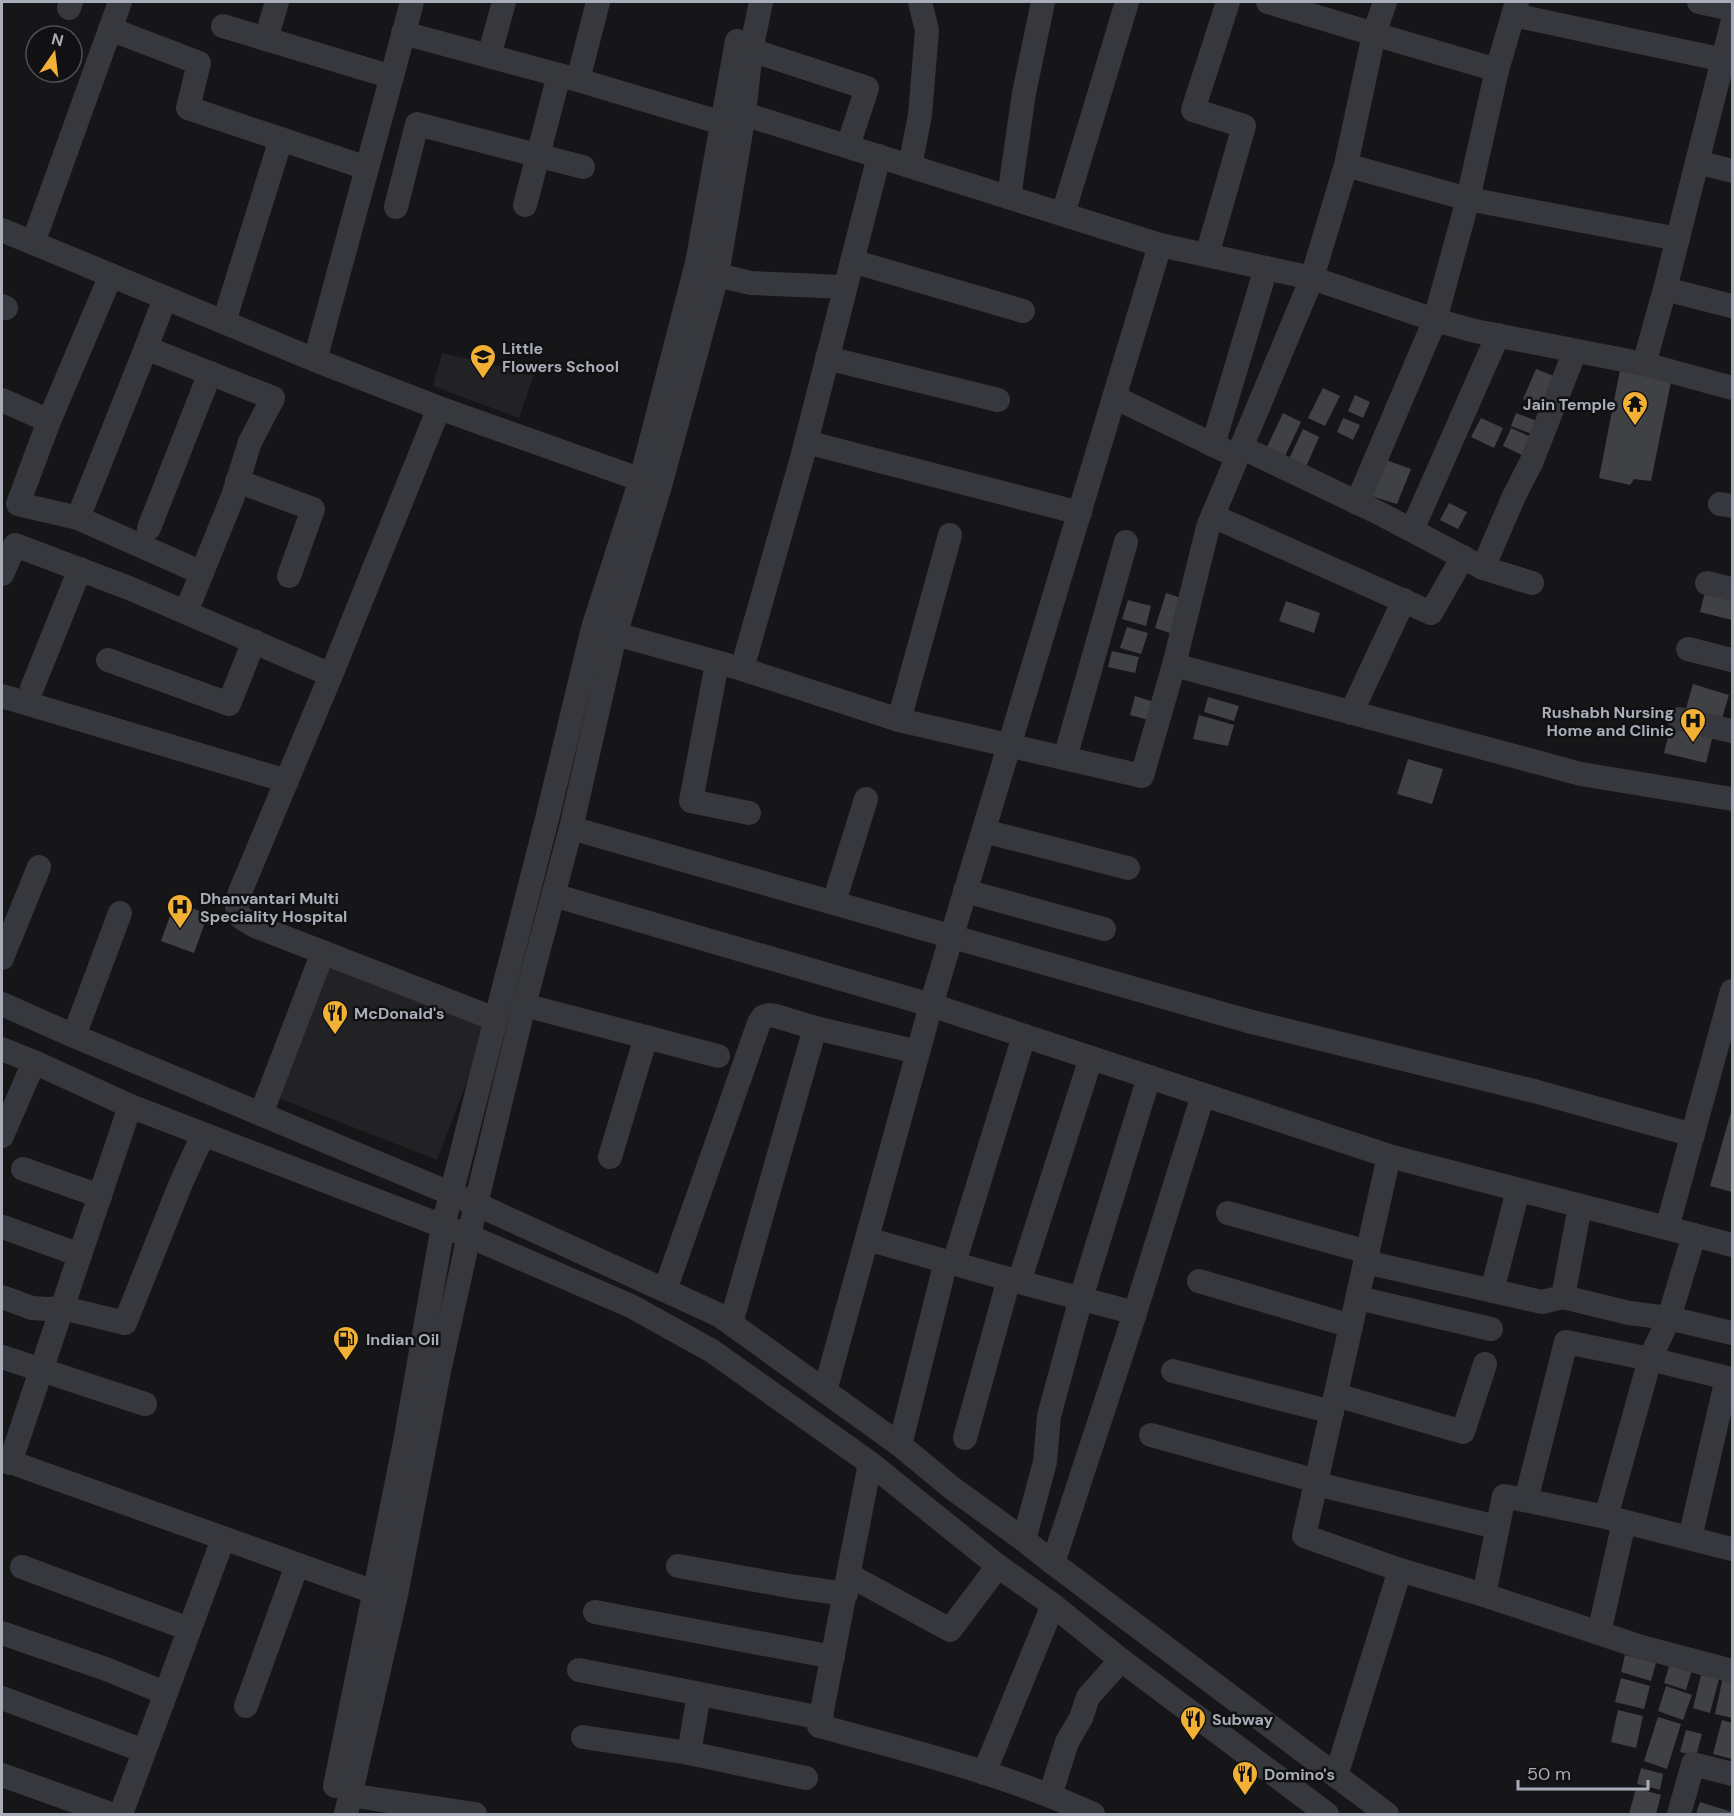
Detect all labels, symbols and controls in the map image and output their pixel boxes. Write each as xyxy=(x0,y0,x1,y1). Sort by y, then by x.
north arrow xyxy=(24,24,84,84)
text: N xyxy=(49,28,66,52)
place label: Little Flowers School xyxy=(502,338,619,377)
school or university icon: Little Flowers School xyxy=(468,342,498,380)
temple icon: Jain Temple xyxy=(1620,389,1650,427)
place label: Jain Temple xyxy=(1523,394,1616,415)
place label: Rushabh Nursing Home and Clinic xyxy=(1542,702,1674,741)
hospital icon: Rushabh Nursing Home and Clinic xyxy=(1678,706,1708,744)
place label: Dhanvantari Multi Speciality Hospital xyxy=(200,888,347,927)
hospital icon: Dhanvantari Multi Speciality Hospital xyxy=(165,892,195,930)
restaurant icon: McDonald's xyxy=(320,998,350,1036)
place label: McDonald's xyxy=(354,1003,445,1024)
fuel station icon: Indian Oil xyxy=(331,1324,361,1362)
place label: Indian Oil xyxy=(366,1329,439,1350)
restaurant icon: Subway xyxy=(1178,1704,1208,1742)
place label: Subway xyxy=(1212,1709,1274,1730)
scale bar xyxy=(1518,1753,1648,1791)
restaurant icon: Domino's xyxy=(1230,1759,1260,1797)
text: 50 m xyxy=(1527,1762,1571,1786)
place label: Domino's xyxy=(1264,1764,1335,1785)

